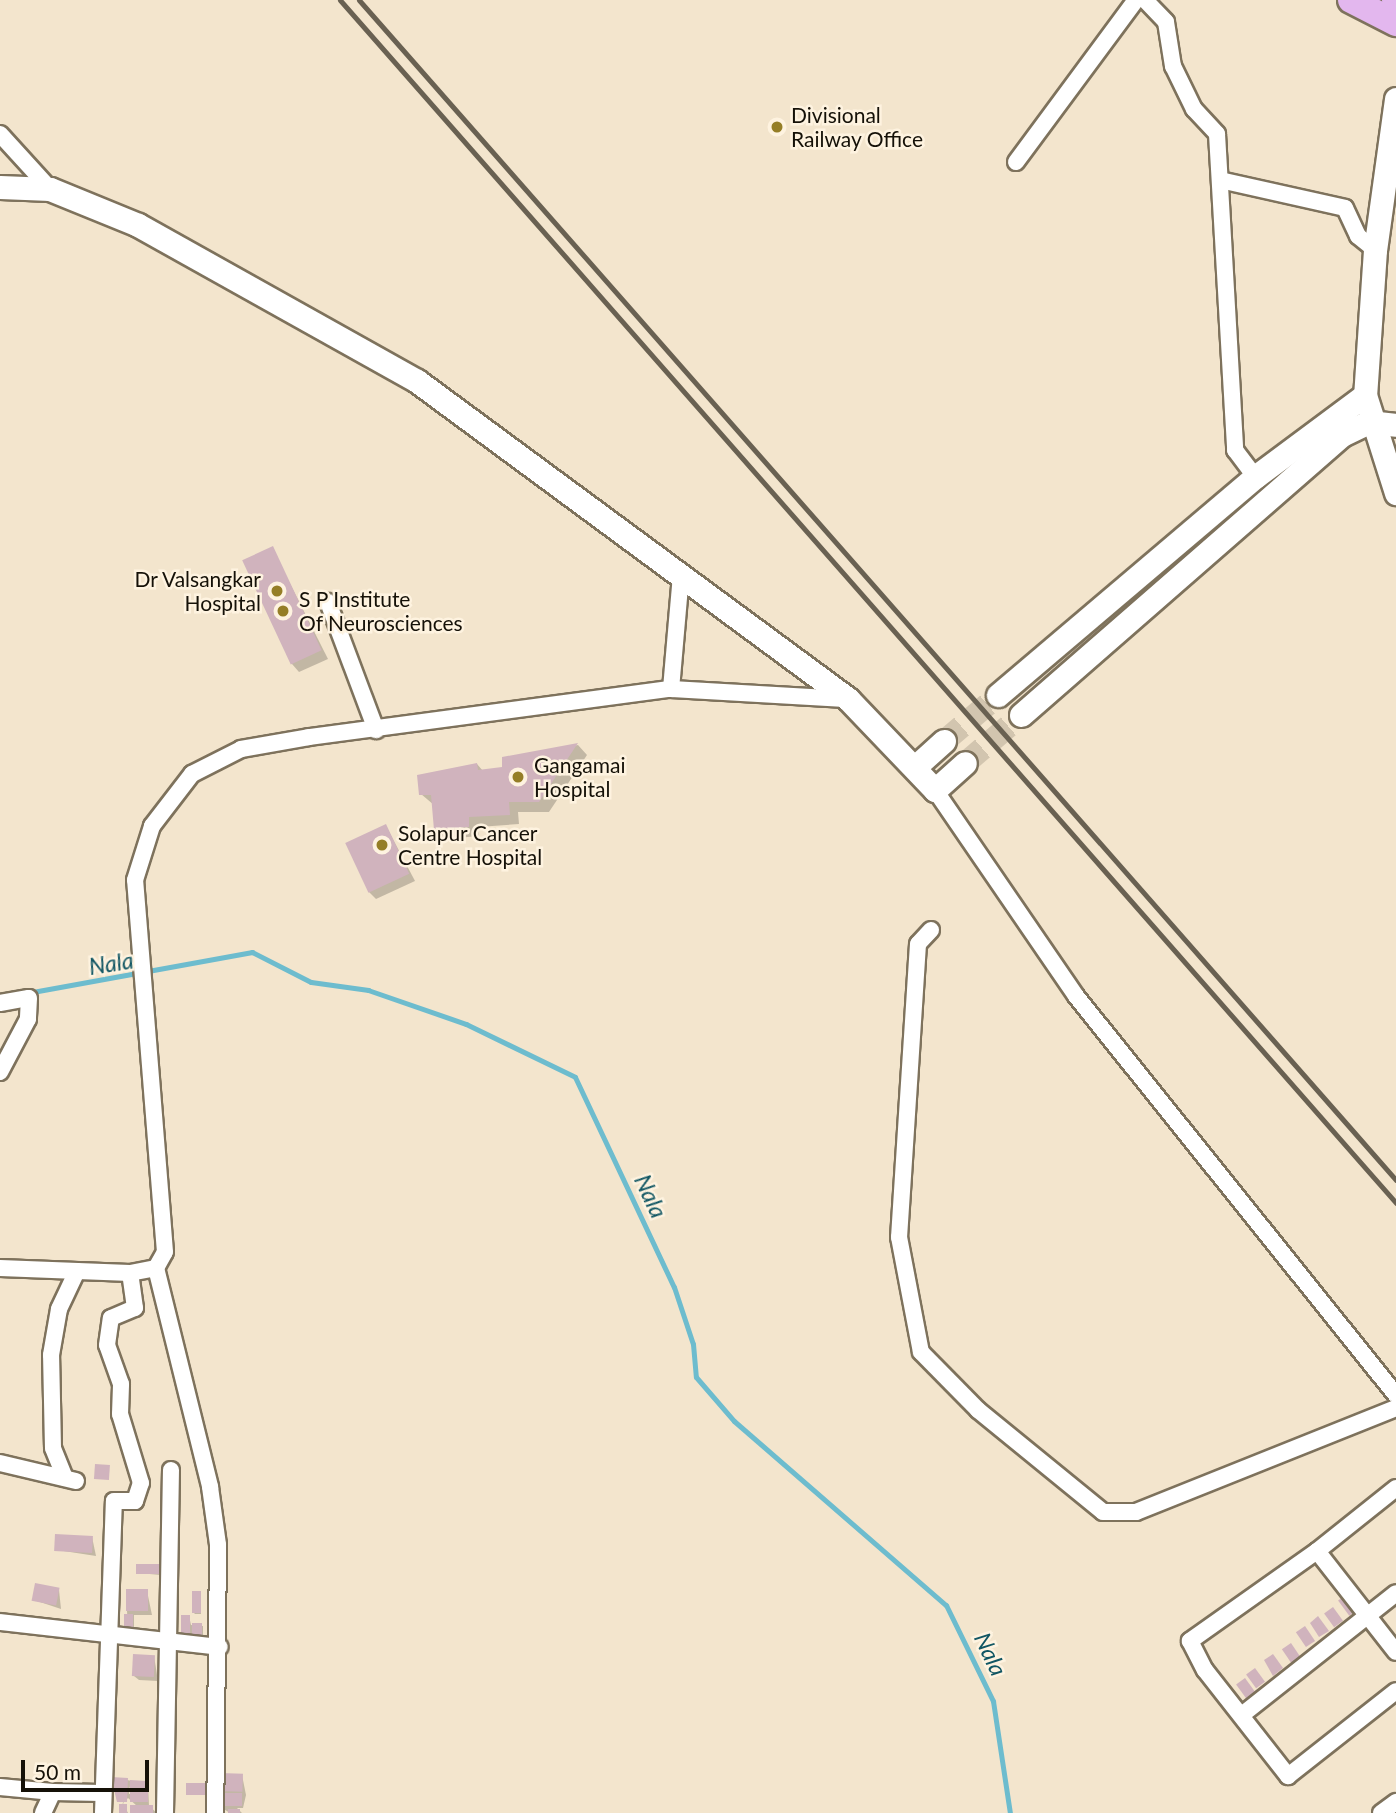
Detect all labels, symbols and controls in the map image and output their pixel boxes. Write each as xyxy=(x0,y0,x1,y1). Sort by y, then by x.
place label: Divisional Railway Office xyxy=(791,102,923,152)
marker: Divisional Railway Office xyxy=(769,119,785,135)
place label: Dr Valsangkar Hospital xyxy=(133,566,261,616)
marker: Dr Valsangkar Hospital xyxy=(267,581,287,601)
place label: S P Institute Of Neurosciences xyxy=(299,586,463,636)
marker: S P Institute Of Neurosciences xyxy=(273,601,293,621)
place label: Gangamai Hospital xyxy=(534,752,626,802)
marker: Gangamai Hospital xyxy=(508,767,528,787)
place label: Solapur Cancer Centre Hospital xyxy=(398,820,542,870)
marker: Solapur Cancer Centre Hospital xyxy=(372,835,392,855)
water label: Nala xyxy=(87,946,135,980)
water label: Nala xyxy=(629,1170,673,1222)
water label: Nala xyxy=(969,1628,1013,1680)
scale bar xyxy=(24,1746,152,1790)
text: 50 m xyxy=(34,1759,81,1784)

